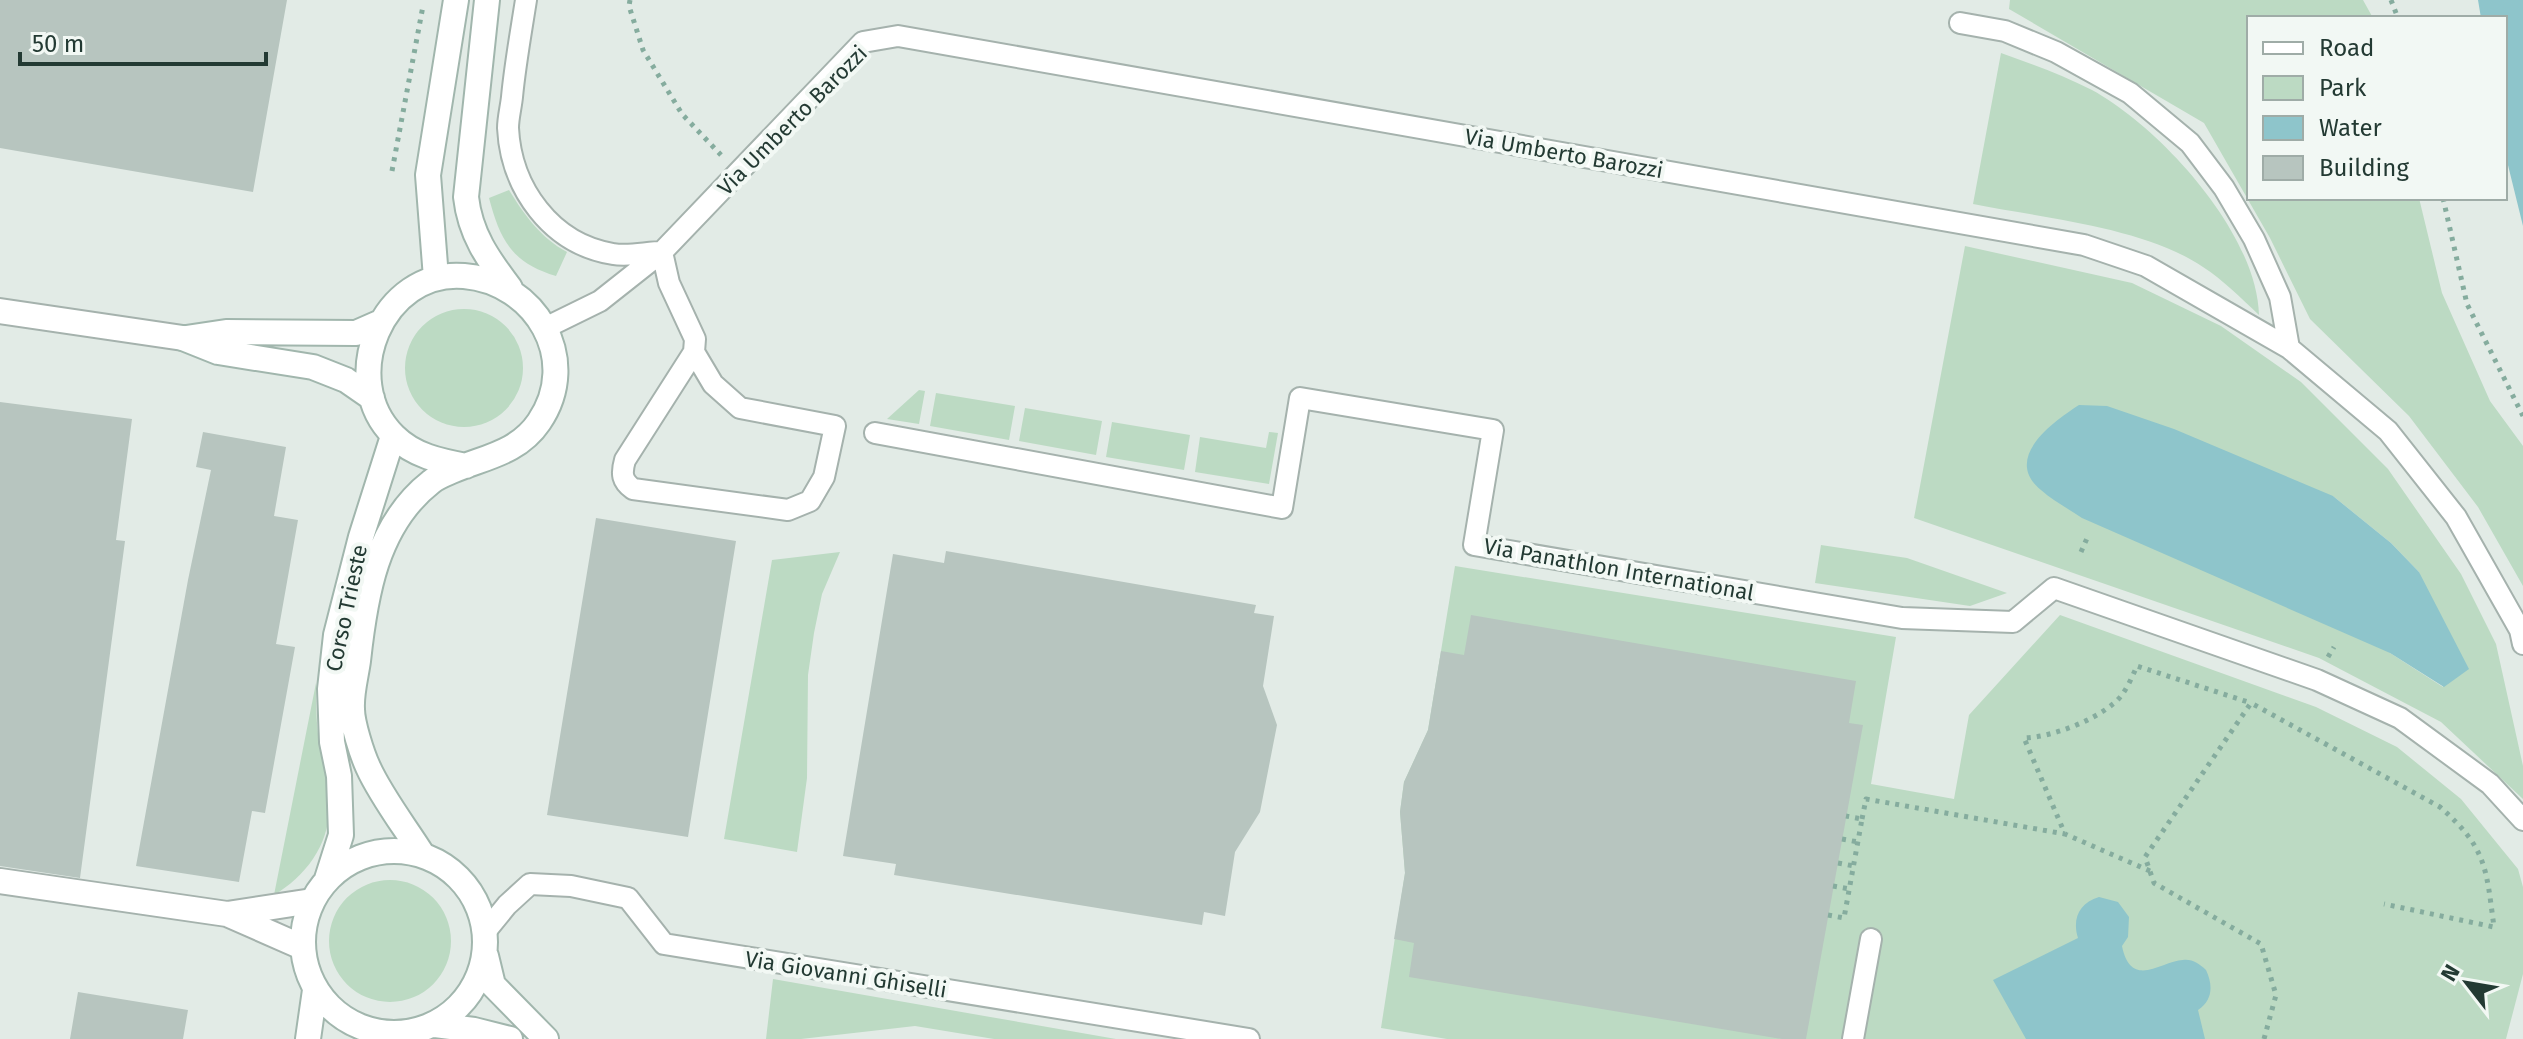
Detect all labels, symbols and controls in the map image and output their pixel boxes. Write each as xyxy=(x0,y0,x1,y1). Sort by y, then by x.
scale bar xyxy=(20,16,266,66)
legend xyxy=(2247,16,2507,200)
text: 50 m xyxy=(32,30,84,58)
text: Road xyxy=(2319,34,2374,62)
street label: Via Umberto Barozzi xyxy=(712,40,873,201)
text: Park xyxy=(2319,74,2367,102)
text: Water xyxy=(2319,114,2383,142)
street label: Via Umberto Barozzi xyxy=(1463,123,1665,184)
text: Building xyxy=(2319,154,2409,182)
street label: Via Panathlon International xyxy=(1482,532,1756,607)
street label: Corso Trieste xyxy=(320,542,373,674)
north arrow xyxy=(2427,943,2507,1023)
street label: Via Giovanni Ghiselli xyxy=(743,945,949,1004)
text: N xyxy=(2435,960,2466,986)

